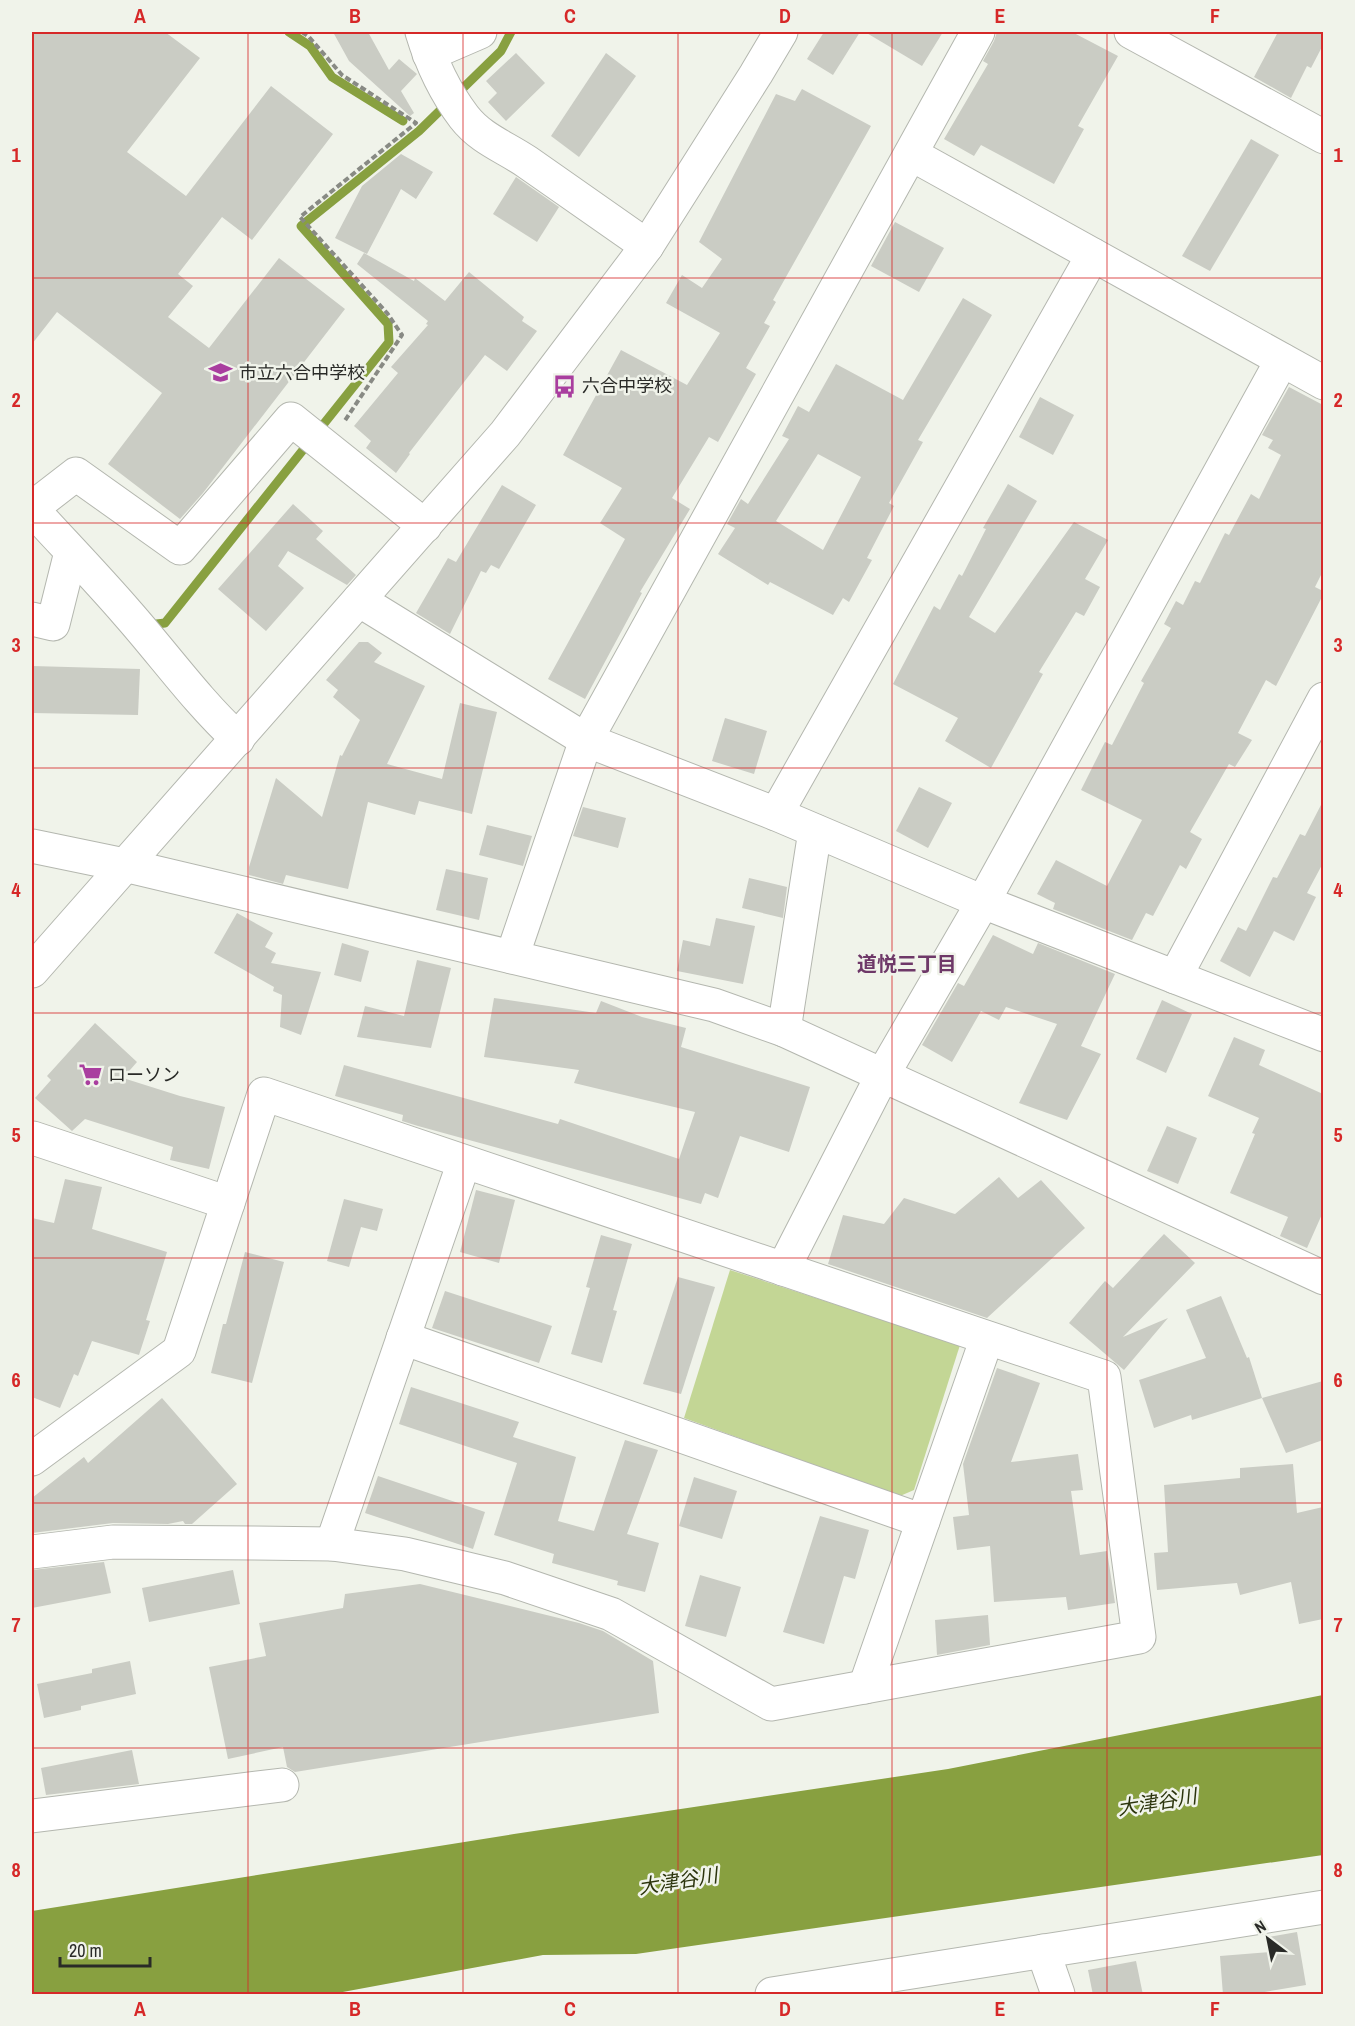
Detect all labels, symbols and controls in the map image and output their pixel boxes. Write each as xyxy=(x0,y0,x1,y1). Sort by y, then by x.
text: A xyxy=(134,2,146,29)
text: B xyxy=(349,2,361,29)
text: C xyxy=(564,2,576,29)
text: D xyxy=(779,2,791,29)
text: E xyxy=(995,2,1006,29)
text: F xyxy=(1210,2,1220,29)
text: 1 xyxy=(11,141,21,168)
text: 1 xyxy=(1333,141,1343,168)
school or university icon: 市立六合中学校 xyxy=(208,360,234,386)
place label: 市立六合中学校 xyxy=(239,360,365,385)
bus stop icon: 六合中学校 xyxy=(551,373,577,399)
place label: 六合中学校 xyxy=(582,373,672,398)
text: 2 xyxy=(11,386,21,413)
text: 2 xyxy=(1333,386,1343,413)
text: 3 xyxy=(11,631,21,658)
text: 3 xyxy=(1333,631,1343,658)
text: 4 xyxy=(11,876,21,903)
text: 4 xyxy=(1333,876,1343,903)
district label: 道悦三丁目 xyxy=(857,950,957,977)
supermarket icon: ローソン xyxy=(77,1062,103,1088)
place label: ローソン xyxy=(108,1062,180,1087)
text: 5 xyxy=(11,1121,21,1148)
text: 5 xyxy=(1333,1121,1343,1148)
text: 6 xyxy=(11,1366,21,1393)
text: 6 xyxy=(1333,1366,1343,1393)
text: 7 xyxy=(11,1611,21,1638)
text: 7 xyxy=(1333,1611,1343,1638)
water label: 大津谷川 xyxy=(1115,1782,1201,1821)
text: 8 xyxy=(11,1856,21,1883)
text: 8 xyxy=(1333,1856,1343,1883)
water label: 大津谷川 xyxy=(636,1861,722,1900)
north arrow xyxy=(1238,1909,1298,1969)
text: N xyxy=(1250,1914,1270,1938)
scale bar xyxy=(60,1930,150,1968)
text: 20 m xyxy=(69,1938,102,1963)
text: A xyxy=(134,1995,146,2022)
text: B xyxy=(349,1995,361,2022)
text: C xyxy=(564,1995,576,2022)
text: D xyxy=(779,1995,791,2022)
text: E xyxy=(995,1995,1006,2022)
text: F xyxy=(1210,1995,1220,2022)

